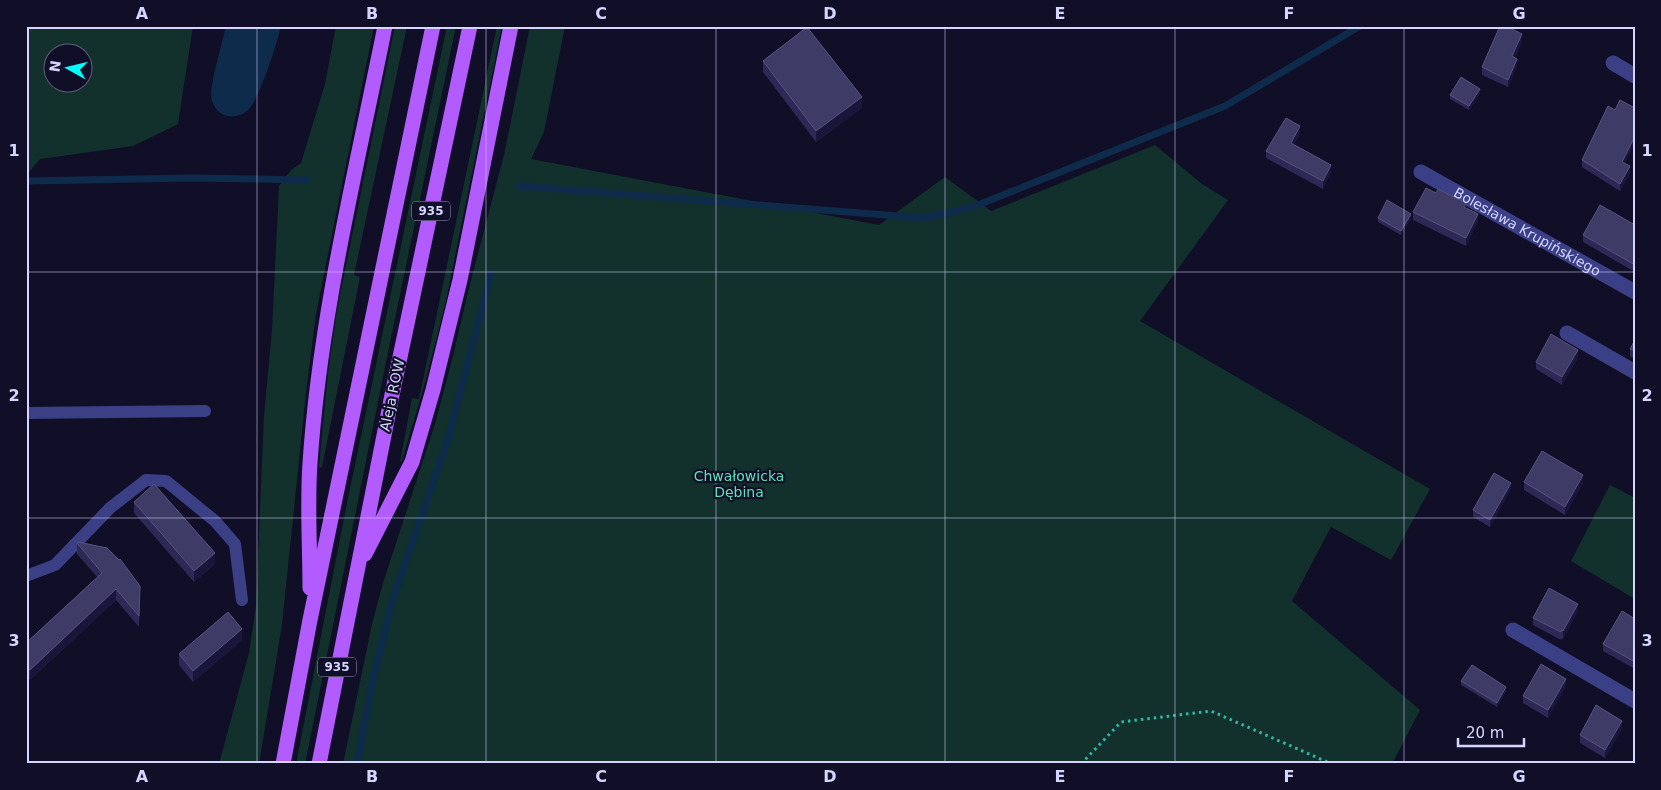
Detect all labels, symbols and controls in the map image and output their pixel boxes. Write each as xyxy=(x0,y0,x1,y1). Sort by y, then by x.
text: A xyxy=(136,4,149,23)
text: B xyxy=(366,4,378,23)
text: C xyxy=(595,4,607,23)
text: D xyxy=(823,4,837,23)
text: E xyxy=(1055,4,1065,23)
text: F xyxy=(1284,4,1294,23)
text: G xyxy=(1512,4,1526,23)
north arrow xyxy=(42,42,92,92)
text: N xyxy=(46,59,64,73)
text: 1 xyxy=(8,141,20,160)
text: 1 xyxy=(1641,141,1653,160)
street label: Bolesława Krupińskiego xyxy=(1451,184,1604,279)
road number: 935 xyxy=(412,202,450,220)
street label: Aleja ROW xyxy=(377,357,408,433)
text: 2 xyxy=(8,386,20,405)
text: 2 xyxy=(1641,386,1653,405)
park label: Chwałowicka Dębina xyxy=(694,468,784,500)
text: 3 xyxy=(8,631,20,650)
text: 3 xyxy=(1641,631,1653,650)
road number: 935 xyxy=(318,658,356,676)
scale bar xyxy=(1458,715,1525,747)
text: 20 m xyxy=(1466,724,1504,742)
text: A xyxy=(136,767,149,786)
text: B xyxy=(366,767,378,786)
text: C xyxy=(595,767,607,786)
text: D xyxy=(823,767,837,786)
text: E xyxy=(1055,767,1065,786)
text: F xyxy=(1284,767,1294,786)
text: G xyxy=(1512,767,1526,786)

